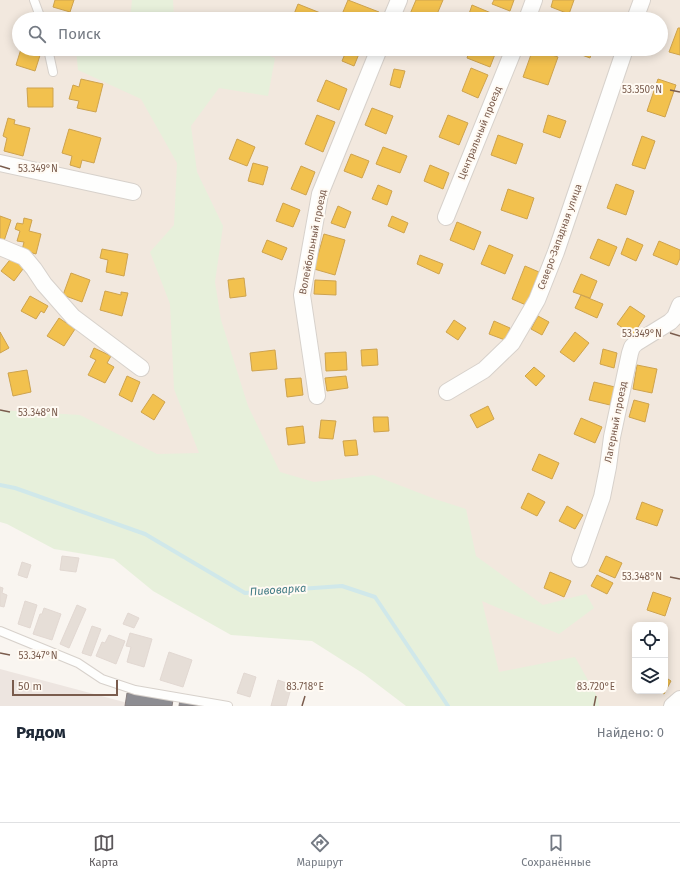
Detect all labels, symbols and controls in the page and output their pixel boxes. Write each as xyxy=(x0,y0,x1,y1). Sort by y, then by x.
search box xyxy=(12,12,668,56)
icon: search xyxy=(26,23,48,45)
text: Поиск xyxy=(58,25,101,43)
street label: Центральный проезд xyxy=(456,84,504,182)
text: 53.350°N xyxy=(622,84,662,96)
text: 53.349°N xyxy=(18,163,58,175)
street label: Северо-Западная улица xyxy=(535,182,585,292)
street label: Волейбольный проезд xyxy=(297,188,329,296)
text: 53.349°N xyxy=(622,328,662,340)
street label: Лагерный проезд xyxy=(602,380,630,464)
text: 53.348°N xyxy=(18,407,58,419)
text: 53.348°N xyxy=(622,571,662,583)
water label: Пивоварка xyxy=(249,582,307,598)
map controls xyxy=(632,622,668,694)
button: locate xyxy=(632,622,668,658)
text: 53.347°N xyxy=(18,650,58,662)
button: layers xyxy=(632,658,668,694)
scale bar xyxy=(12,678,118,697)
text: 50 m xyxy=(18,680,42,693)
text: 83.718°E xyxy=(286,681,324,693)
text: 83.720°E xyxy=(577,681,615,693)
text: Рядом xyxy=(16,722,66,743)
text: Найдено: 0 xyxy=(597,725,664,740)
tab: Карта xyxy=(89,832,118,869)
tab: Маршрут xyxy=(296,832,343,869)
tab: Сохранённые xyxy=(521,832,591,869)

